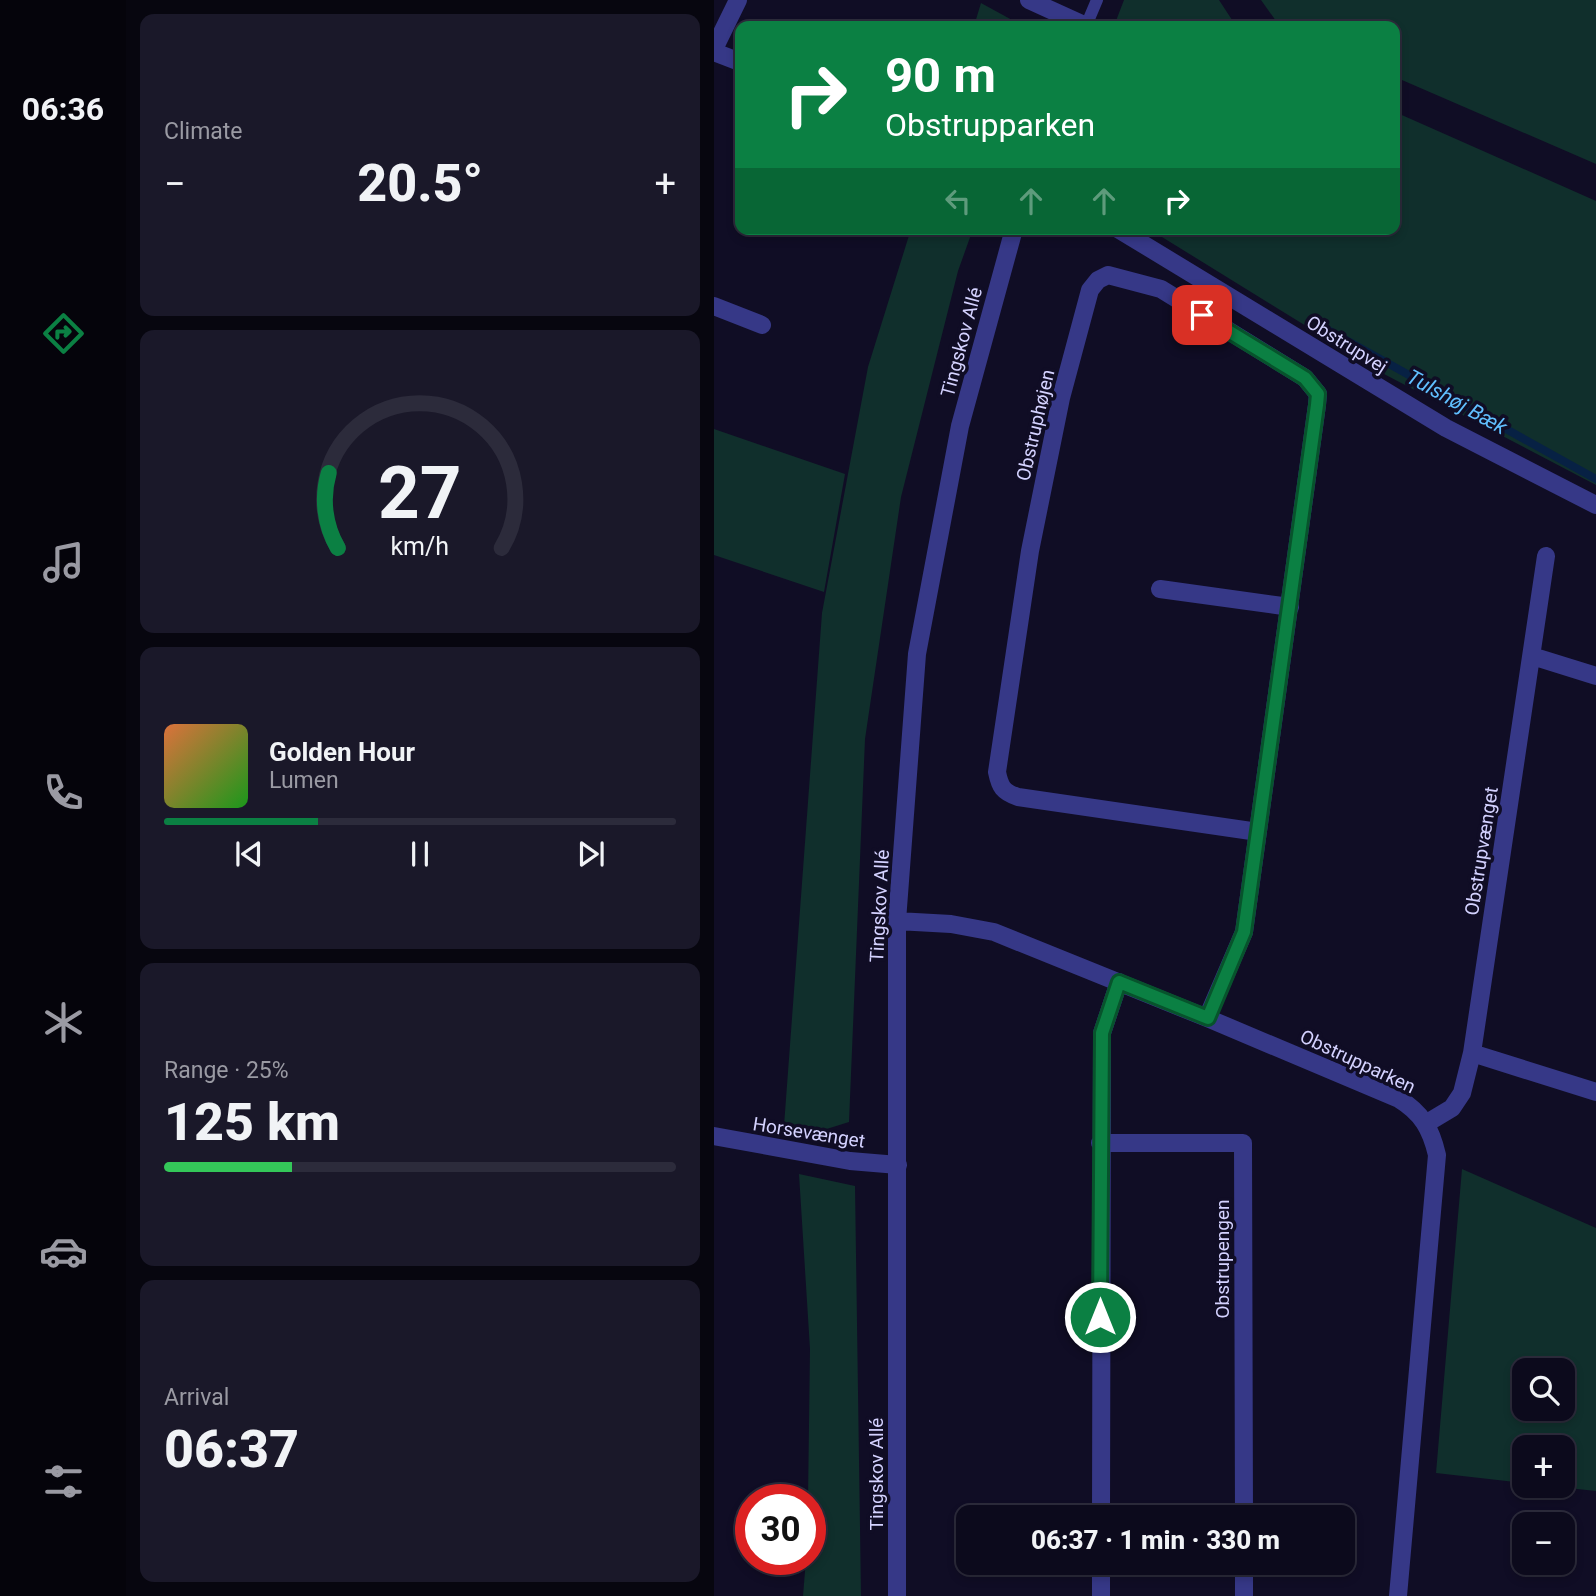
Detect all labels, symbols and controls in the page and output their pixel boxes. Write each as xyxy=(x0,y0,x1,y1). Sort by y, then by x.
text: 90 m xyxy=(885,47,996,104)
icon: right xyxy=(770,49,861,140)
text: 06:36 xyxy=(22,90,104,128)
text: Obstrupparken xyxy=(885,106,1095,144)
text: Climate xyxy=(164,118,243,145)
text: 20.5° xyxy=(357,153,483,214)
text: − xyxy=(164,162,186,206)
text: + xyxy=(654,162,676,206)
icon: left xyxy=(939,182,977,220)
icon: ahead xyxy=(1012,182,1050,220)
icon: ahead xyxy=(1085,182,1123,220)
icon: right xyxy=(1158,182,1196,220)
street label: Tingskov Allé xyxy=(936,285,987,400)
pin xyxy=(1172,285,1232,345)
icon: arrive xyxy=(1183,296,1221,334)
icon: directions xyxy=(39,309,88,358)
street label: Obstrupvej xyxy=(1302,311,1391,378)
water label: Tulshøj Bæk xyxy=(1403,365,1512,440)
street label: Obstruphøjen xyxy=(1011,367,1059,483)
text: 27 xyxy=(378,450,462,536)
text: km/h xyxy=(391,531,449,560)
icon: music xyxy=(39,538,88,587)
text: Golden Hour xyxy=(269,737,415,767)
text: Lumen xyxy=(269,767,339,794)
icon: phone xyxy=(39,768,88,817)
street label: Obstrupvænget xyxy=(1460,785,1503,917)
icon: previous xyxy=(230,835,268,873)
icon: pause xyxy=(401,835,439,873)
icon: next xyxy=(572,835,610,873)
street label: Tingskov Allé xyxy=(865,849,894,963)
icon: climate xyxy=(39,998,88,1047)
street label: Obstrupparken xyxy=(1296,1025,1419,1098)
text: Range · 25% xyxy=(164,1057,289,1084)
text: 125 km xyxy=(164,1092,340,1153)
street label: Horsevænget xyxy=(751,1112,867,1153)
street label: Obstrupengen xyxy=(1211,1199,1234,1319)
icon: car xyxy=(39,1227,88,1276)
position arrow xyxy=(1063,1280,1137,1354)
map controls xyxy=(1512,1358,1575,1575)
button: search xyxy=(1512,1358,1575,1421)
text: Arrival xyxy=(164,1384,229,1411)
street label: Tingskov Allé xyxy=(865,1418,888,1530)
text: 06:37 xyxy=(164,1419,299,1480)
button: + xyxy=(1512,1435,1575,1498)
icon: filters xyxy=(39,1457,88,1506)
speed limit sign: 30 xyxy=(735,1484,826,1575)
button: − xyxy=(1512,1512,1575,1575)
text: 06:37 · 1 min · 330 m xyxy=(1031,1525,1280,1555)

